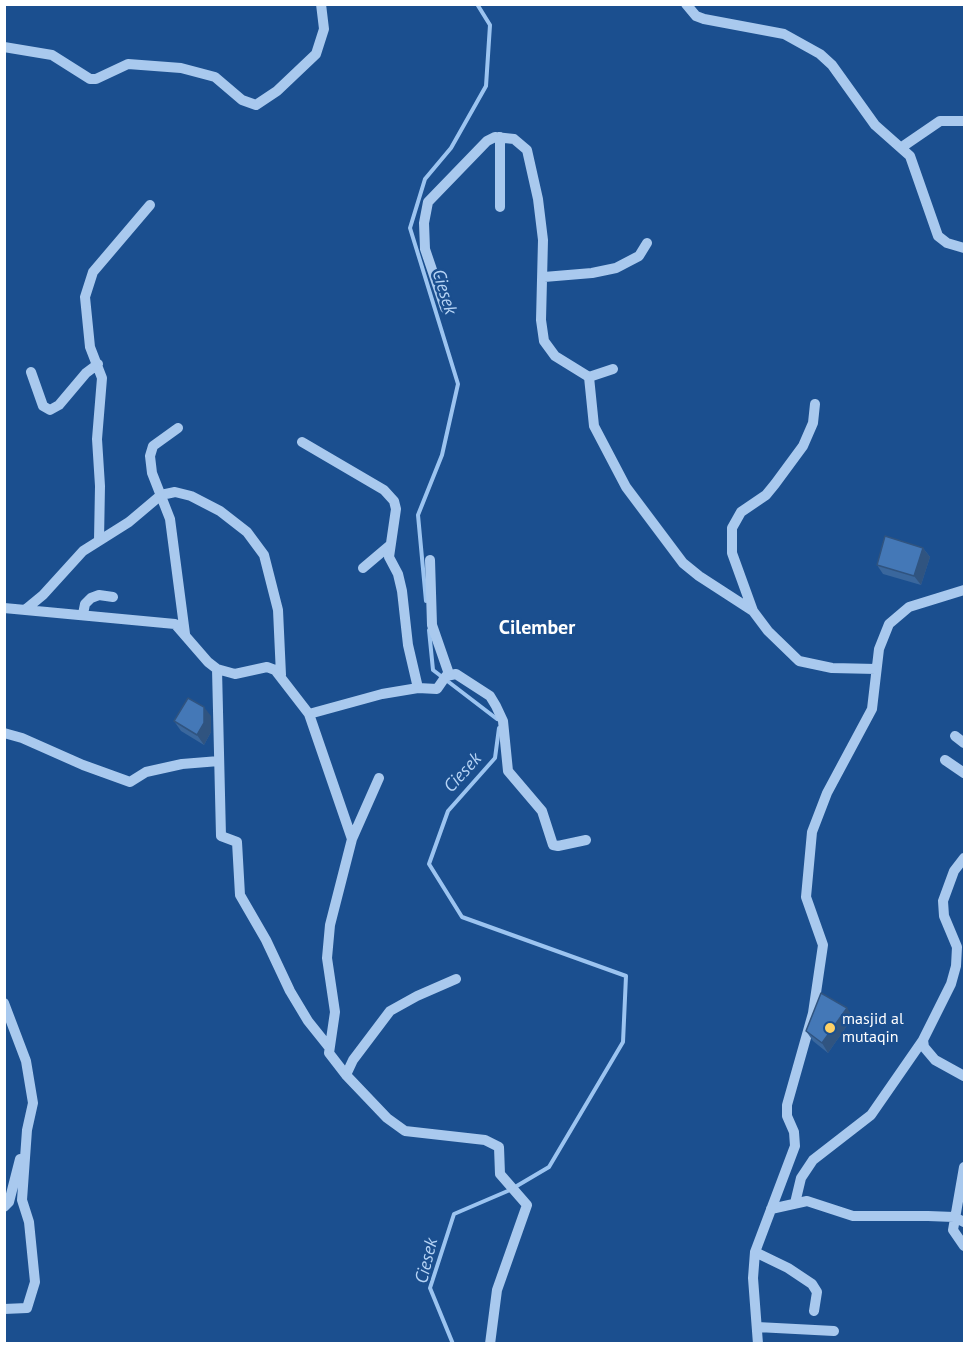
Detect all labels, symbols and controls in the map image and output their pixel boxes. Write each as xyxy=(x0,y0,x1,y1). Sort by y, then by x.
water label: Ciesek xyxy=(427,267,461,317)
district label: Cilember xyxy=(499,616,575,640)
water label: Ciesek xyxy=(440,749,486,797)
place label: masjid al mutaqin xyxy=(842,1009,904,1047)
marker: masjid al mutaqin xyxy=(823,1021,837,1035)
water label: Ciesek xyxy=(411,1236,443,1286)

